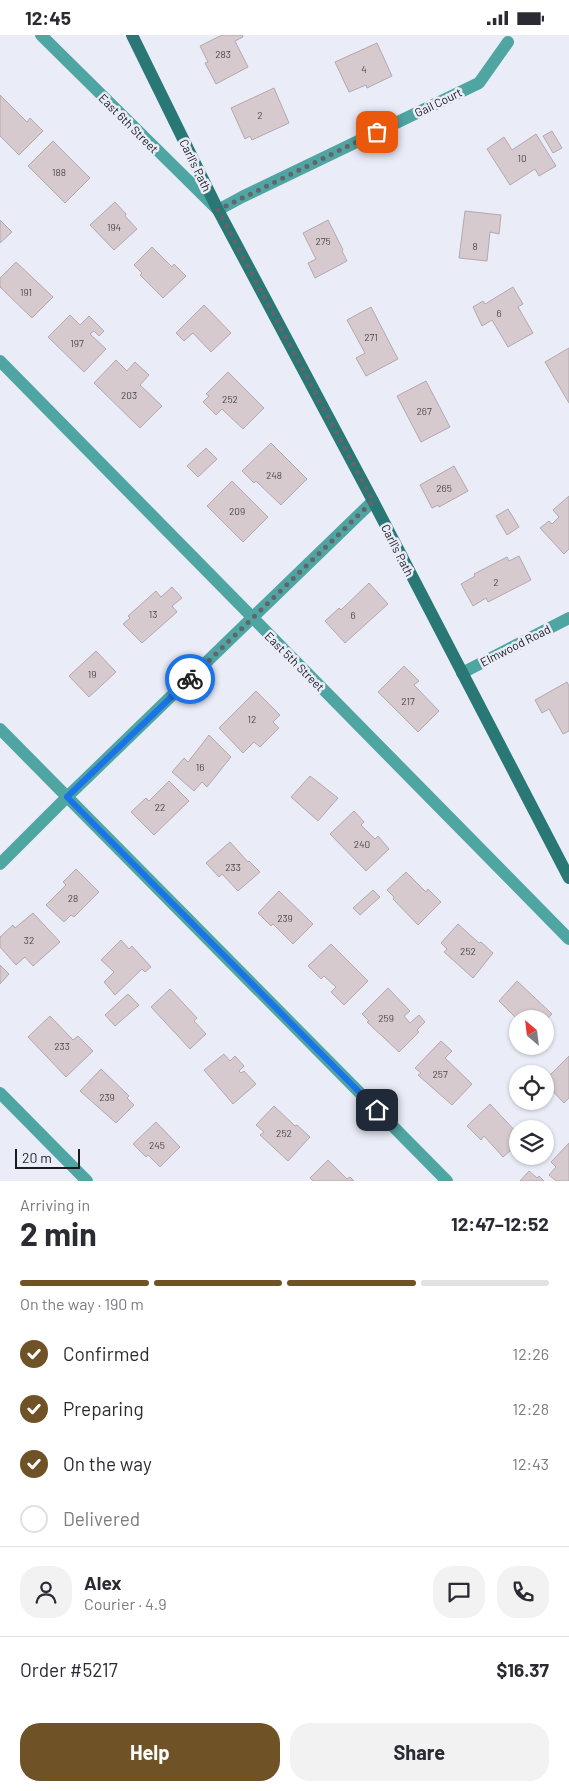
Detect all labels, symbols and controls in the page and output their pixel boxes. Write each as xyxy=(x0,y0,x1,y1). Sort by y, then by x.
text: 12:45 xyxy=(25,6,71,29)
house number: 283 xyxy=(215,48,231,60)
house number: 4 xyxy=(361,63,367,75)
street label: Gail Court xyxy=(412,85,464,119)
street label: East 6th Street xyxy=(96,90,162,156)
house number: 2 xyxy=(257,109,263,121)
pin xyxy=(356,111,398,153)
icon: bag xyxy=(363,118,391,146)
street label: Carll's Path xyxy=(177,136,215,194)
house number: 10 xyxy=(517,152,527,164)
house number: 188 xyxy=(52,166,66,178)
house number: 194 xyxy=(107,221,121,233)
house number: 275 xyxy=(315,235,331,247)
house number: 8 xyxy=(472,240,478,252)
house number: 191 xyxy=(20,286,32,298)
house number: 6 xyxy=(496,307,502,319)
house number: 271 xyxy=(364,331,378,343)
house number: 197 xyxy=(70,337,84,349)
house number: 203 xyxy=(121,389,137,401)
house number: 252 xyxy=(222,393,238,405)
house number: 267 xyxy=(416,405,432,417)
house number: 248 xyxy=(266,469,282,481)
house number: 265 xyxy=(436,482,452,494)
house number: 209 xyxy=(229,505,245,517)
street label: Carll's Path xyxy=(379,522,417,578)
house number: 2 xyxy=(493,576,499,588)
house number: 13 xyxy=(149,608,157,620)
house number: 6 xyxy=(350,609,356,621)
street label: Elmwood Road xyxy=(478,621,552,669)
street label: East 5th Street xyxy=(262,628,328,694)
courier xyxy=(165,654,215,704)
icon: bike xyxy=(176,665,204,693)
house number: 19 xyxy=(88,668,96,680)
house number: 217 xyxy=(401,695,415,707)
house number: 12 xyxy=(248,713,256,725)
house number: 16 xyxy=(196,761,204,773)
house number: 22 xyxy=(155,801,165,813)
house number: 240 xyxy=(354,838,370,850)
house number: 233 xyxy=(225,861,241,873)
house number: 28 xyxy=(68,892,78,904)
house number: 239 xyxy=(277,912,293,924)
house number: 32 xyxy=(24,934,34,946)
house number: 252 xyxy=(460,945,476,957)
north arrow xyxy=(509,1010,554,1055)
map controls xyxy=(509,1010,554,1165)
house number: 259 xyxy=(378,1012,394,1024)
house number: 233 xyxy=(54,1040,70,1052)
button: locate xyxy=(509,1065,554,1110)
house number: 257 xyxy=(432,1068,448,1080)
pin xyxy=(356,1089,398,1131)
house number: 239 xyxy=(99,1091,115,1103)
icon: home xyxy=(363,1096,391,1124)
button: layers xyxy=(509,1120,554,1165)
house number: 252 xyxy=(276,1127,292,1139)
house number: 245 xyxy=(149,1139,165,1151)
scale bar xyxy=(15,1146,80,1169)
text: 20 m xyxy=(22,1149,52,1166)
text: Arriving in xyxy=(20,1195,90,1214)
text: 12:47–12:52 xyxy=(451,1212,549,1235)
text: 2 min xyxy=(20,1214,97,1252)
text: On the way · 190 m xyxy=(20,1294,144,1313)
icon: check xyxy=(20,1340,48,1368)
text: Confirmed xyxy=(63,1342,150,1365)
text: 12:26 xyxy=(513,1344,549,1363)
icon: check xyxy=(20,1395,48,1423)
text: Preparing xyxy=(63,1397,144,1420)
text: 12:28 xyxy=(512,1399,549,1418)
icon: check xyxy=(20,1450,48,1478)
text: On the way xyxy=(63,1452,152,1475)
text: 12:43 xyxy=(512,1454,549,1473)
text: Delivered xyxy=(63,1507,140,1530)
button: person xyxy=(20,1566,72,1618)
button: chat xyxy=(433,1566,485,1618)
button: phone xyxy=(497,1566,549,1618)
text: Alex xyxy=(84,1571,122,1594)
text: Courier · 4.9 xyxy=(84,1594,167,1613)
text: Order #5217 xyxy=(20,1658,118,1681)
text: $16.37 xyxy=(496,1658,549,1681)
button: Help xyxy=(20,1723,280,1781)
button: Share xyxy=(290,1723,549,1781)

